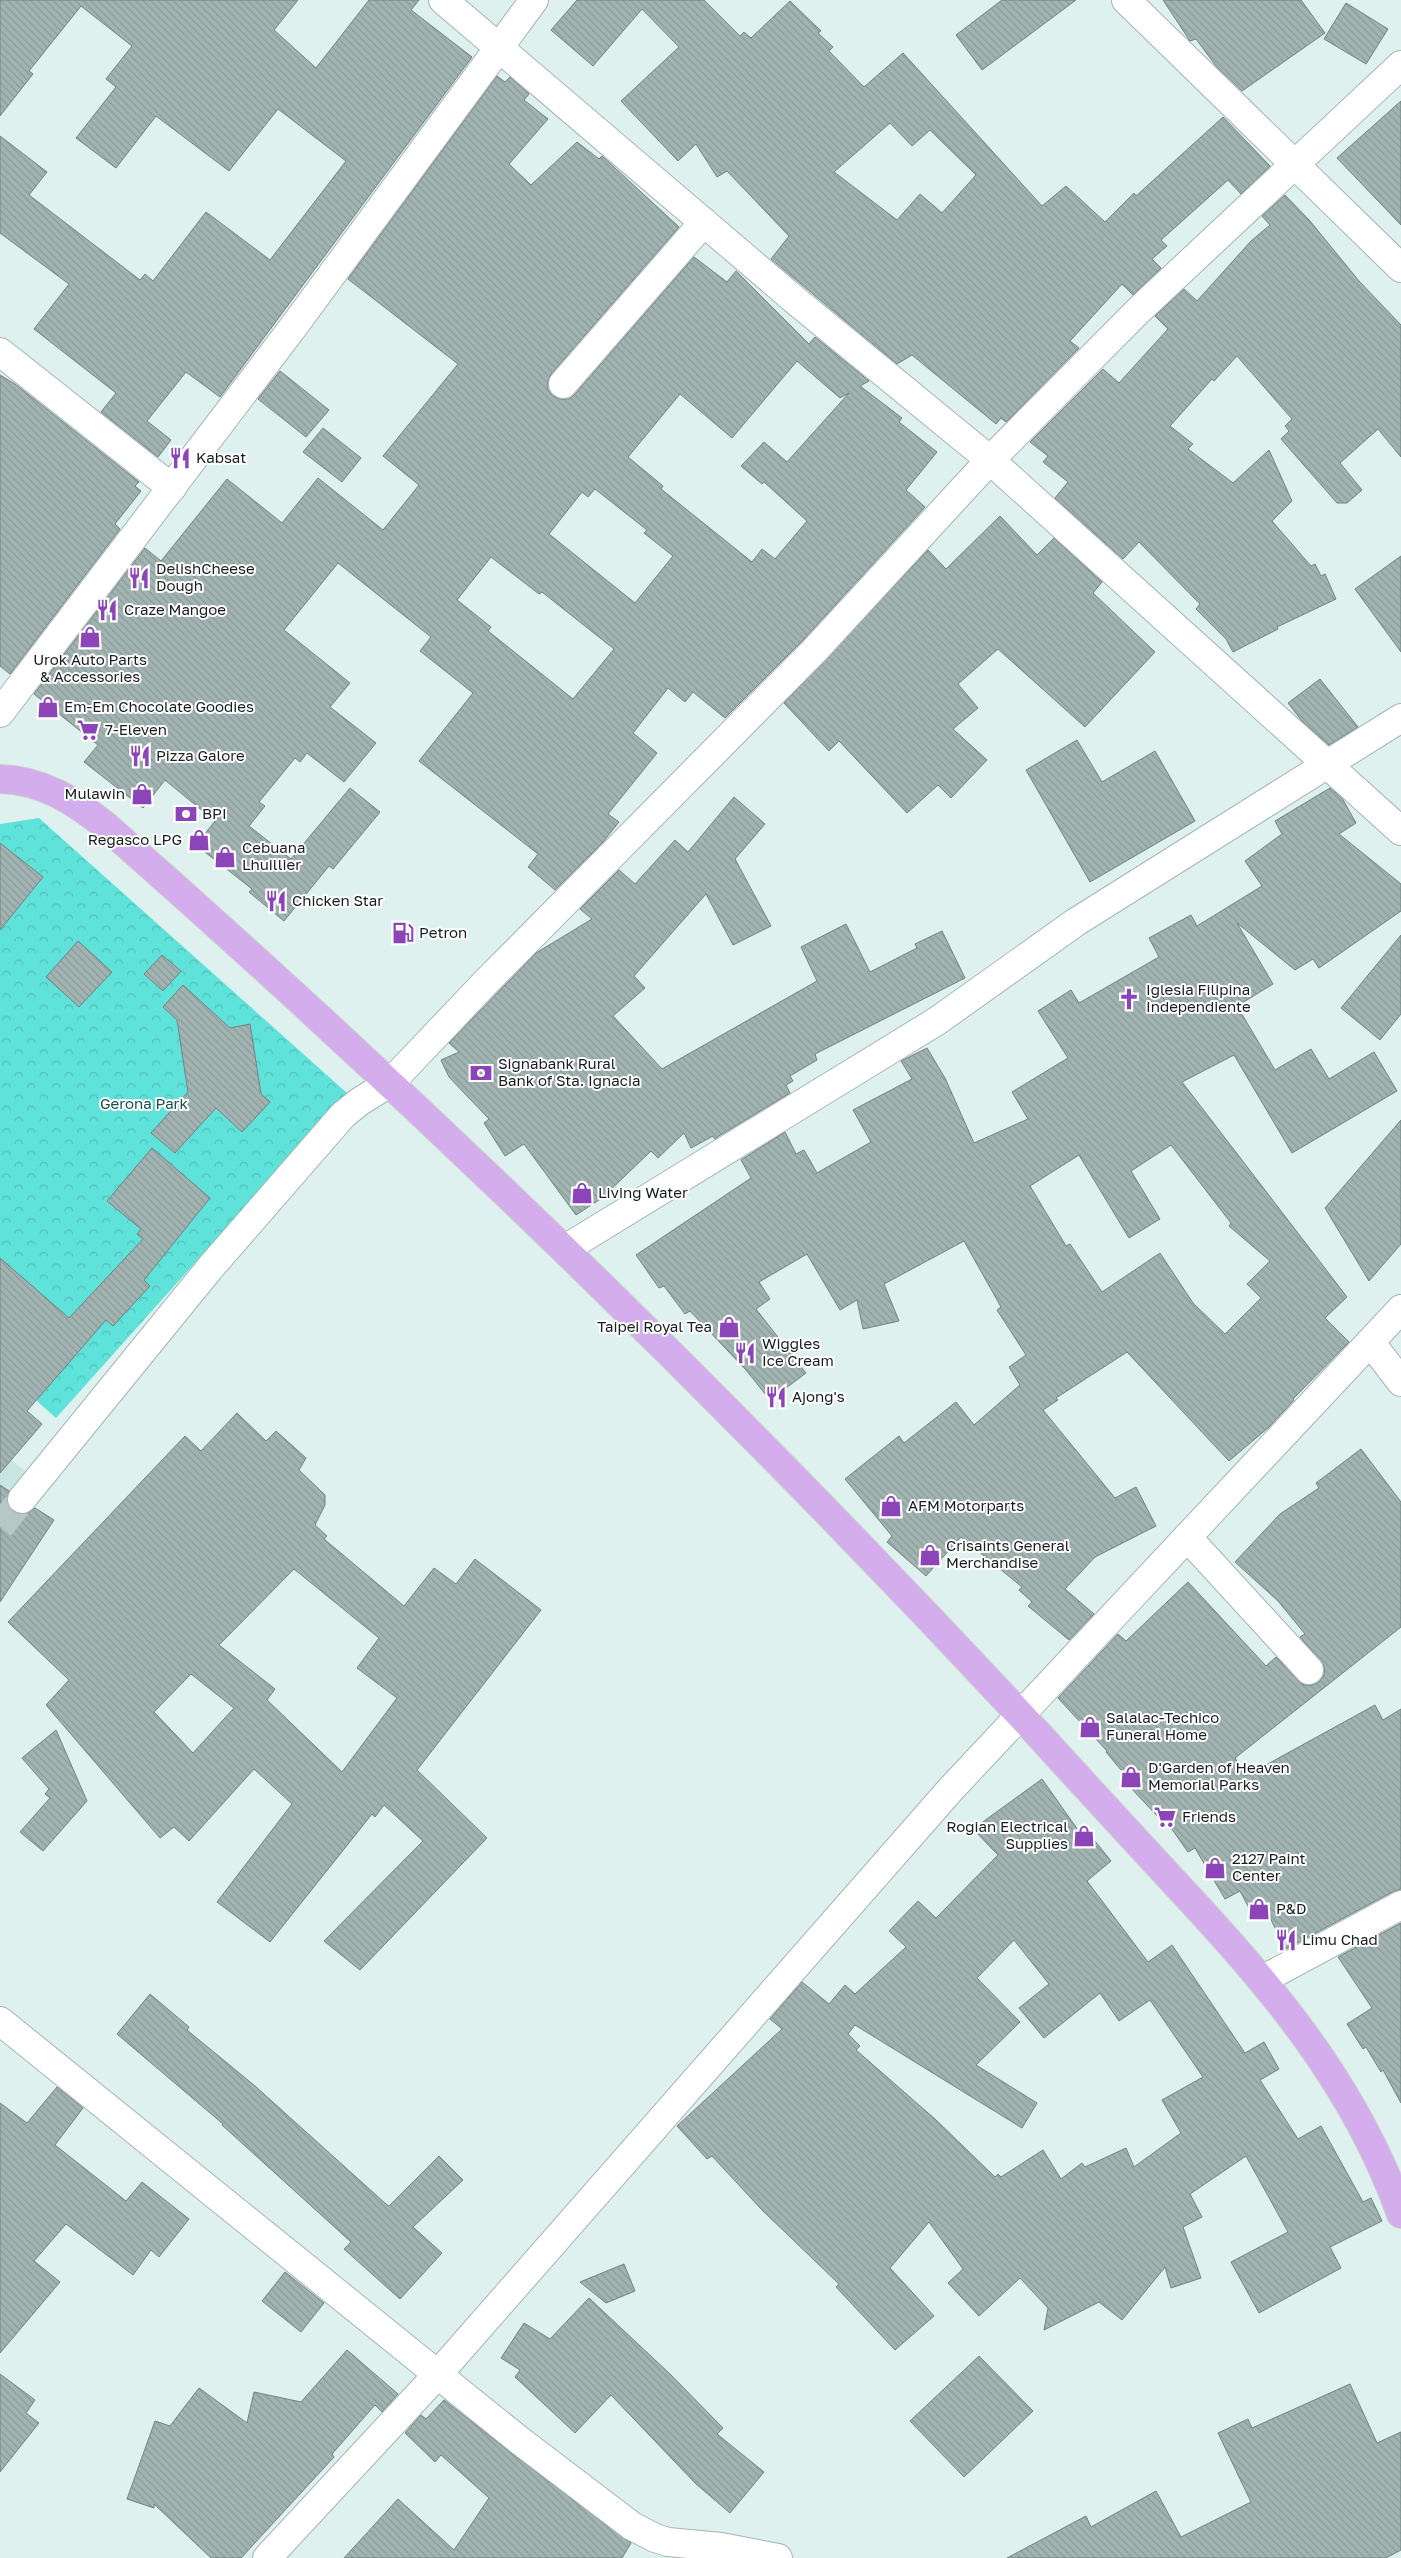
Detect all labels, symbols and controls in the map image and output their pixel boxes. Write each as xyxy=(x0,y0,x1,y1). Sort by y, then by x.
restaurant icon: Kabsat xyxy=(167,445,193,471)
place label: Kabsat xyxy=(196,448,246,466)
place label: DelishCheese Dough xyxy=(156,559,255,594)
restaurant icon: DelishCheese Dough xyxy=(126,565,152,591)
restaurant icon: Craze Mangoe xyxy=(94,597,120,623)
place label: Craze Mangoe xyxy=(124,600,226,618)
shop icon: Urok Auto Parts & Accessories xyxy=(77,624,103,650)
place label: Urok Auto Parts & Accessories xyxy=(33,650,147,685)
shop icon: Em-Em Chocolate Goodies xyxy=(35,694,61,720)
place label: Em-Em Chocolate Goodies xyxy=(64,697,254,715)
supermarket icon: 7-Eleven xyxy=(75,717,101,743)
place label: 7-Eleven xyxy=(105,720,167,738)
restaurant icon: Pizza Galore xyxy=(127,743,153,769)
place label: Pizza Galore xyxy=(156,746,245,764)
shop icon: Mulawin xyxy=(129,781,155,807)
place label: Mulawin xyxy=(65,784,125,802)
bank icon: BPI xyxy=(173,801,199,827)
place label: BPI xyxy=(202,804,227,822)
shop icon: Regasco LPG xyxy=(186,827,212,853)
place label: Regasco LPG xyxy=(88,830,182,848)
place label: Cebuana Lhuillier xyxy=(242,838,305,873)
shop icon: Cebuana Lhuillier xyxy=(212,844,238,870)
restaurant icon: Chicken Star xyxy=(263,888,289,914)
place label: Chicken Star xyxy=(292,891,383,909)
fuel station icon: Petron xyxy=(390,920,416,946)
place label: Petron xyxy=(419,923,467,941)
place label: Iglesia Filipina Independiente xyxy=(1146,980,1251,1015)
church icon: Iglesia Filipina Independiente xyxy=(1116,986,1142,1012)
place label: Signabank Rural Bank of Sta. Ignacia xyxy=(498,1054,640,1089)
bank icon: Signabank Rural Bank of Sta. Ignacia xyxy=(468,1060,494,1086)
park label: Gerona Park xyxy=(100,1094,188,1112)
shop icon: Living Water xyxy=(569,1180,595,1206)
place label: Living Water xyxy=(598,1183,688,1201)
shop icon: Taipei Royal Tea xyxy=(716,1314,742,1340)
place label: Taipei Royal Tea xyxy=(597,1317,712,1335)
place label: Wiggles Ice Cream xyxy=(762,1334,834,1369)
restaurant icon: Wiggles Ice Cream xyxy=(732,1340,758,1366)
restaurant icon: Ajong's xyxy=(763,1384,789,1410)
place label: Ajong's xyxy=(792,1387,845,1405)
shop icon: AFM Motorparts xyxy=(878,1493,904,1519)
place label: AFM Motorparts xyxy=(908,1496,1024,1514)
place label: Crisaints General Merchandise xyxy=(946,1536,1070,1571)
shop icon: Crisaints General Merchandise xyxy=(917,1542,943,1568)
place label: Salalac-Techico Funeral Home xyxy=(1106,1708,1219,1743)
shop icon: Salalac-Techico Funeral Home xyxy=(1077,1714,1103,1740)
place label: D'Garden of Heaven Memorial Parks xyxy=(1148,1758,1290,1793)
shop icon: D'Garden of Heaven Memorial Parks xyxy=(1118,1764,1144,1790)
supermarket icon: Friends xyxy=(1152,1804,1178,1830)
place label: Friends xyxy=(1182,1807,1236,1825)
place label: Rogian Electrical Supplies xyxy=(946,1817,1068,1852)
shop icon: Rogian Electrical Supplies xyxy=(1071,1823,1097,1849)
place label: 2127 Paint Center xyxy=(1232,1849,1306,1884)
shop icon: 2127 Paint Center xyxy=(1202,1855,1228,1881)
shop icon: P&D xyxy=(1246,1896,1272,1922)
place label: P&D xyxy=(1276,1899,1306,1917)
restaurant icon: Limu Chad xyxy=(1273,1927,1299,1953)
place label: Limu Chad xyxy=(1302,1930,1378,1948)

